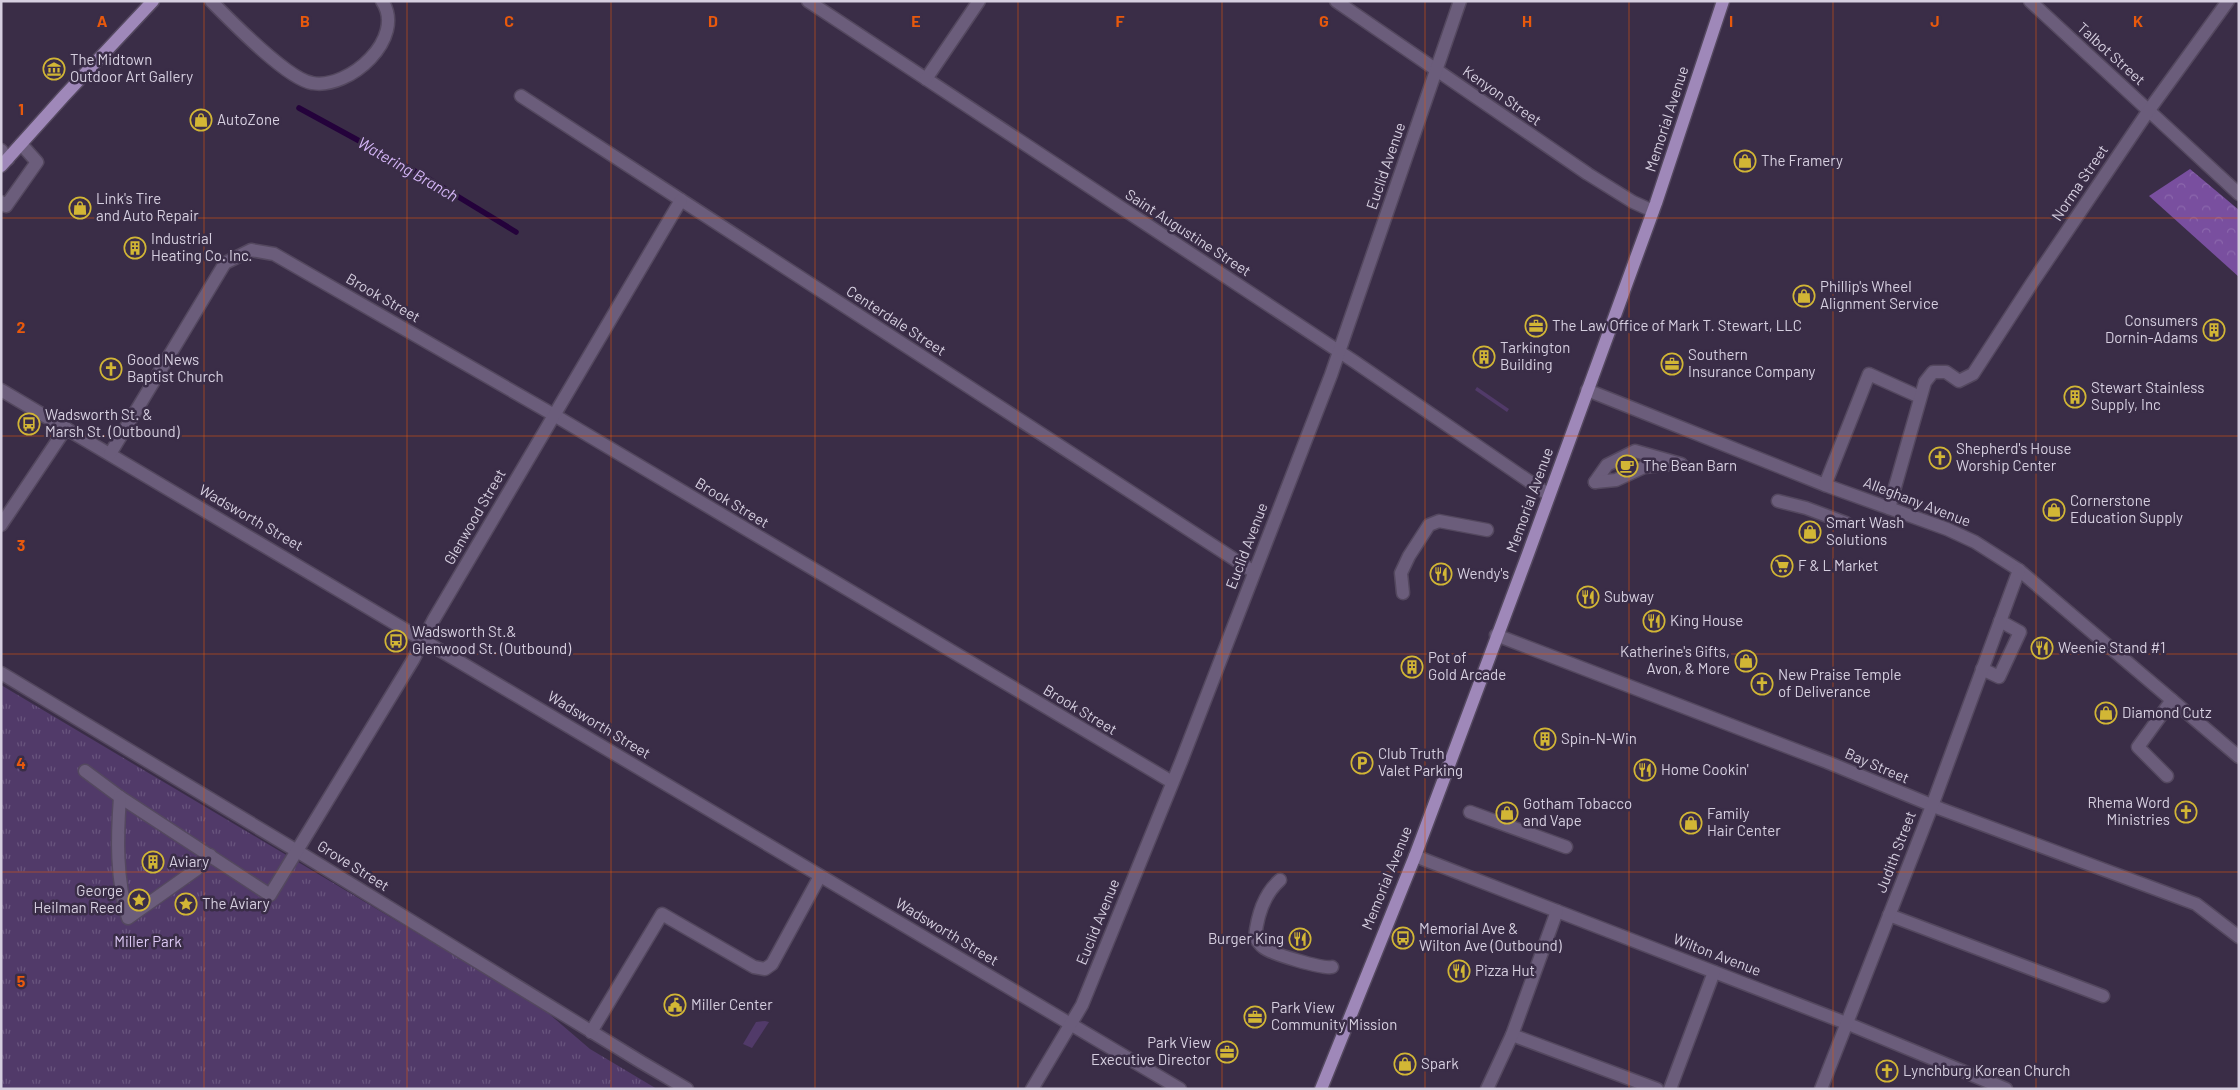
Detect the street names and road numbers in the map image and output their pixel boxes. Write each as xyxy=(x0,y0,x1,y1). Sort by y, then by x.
street label: Talbot Street xyxy=(2074,18,2149,88)
street label: Kenyon Street xyxy=(1460,61,1545,129)
street label: Memorial Avenue xyxy=(1640,63,1692,174)
street label: Euclid Avenue xyxy=(1362,120,1408,212)
street label: Norma Street xyxy=(2047,141,2111,224)
street label: Saint Augustine Street xyxy=(1122,185,1255,280)
street label: Brook Street xyxy=(343,269,424,326)
street label: Centerdale Street xyxy=(843,281,950,359)
street label: Memorial Avenue xyxy=(1502,445,1556,555)
street label: Glenwood Street xyxy=(439,465,509,568)
street label: Alleghany Avenue xyxy=(1861,472,1973,530)
street label: Brook Street xyxy=(692,473,773,531)
street label: Wadsworth Street xyxy=(196,480,307,554)
street label: Euclid Avenue xyxy=(1221,500,1271,591)
street label: Brook Street xyxy=(1040,680,1121,738)
street label: Wadsworth Street xyxy=(545,686,654,762)
street label: Bay Street xyxy=(1843,744,1912,787)
street label: Judith Street xyxy=(1871,808,1919,895)
street label: Memorial Avenue xyxy=(1357,823,1415,932)
street label: Grove Street xyxy=(314,836,393,894)
street label: Euclid Avenue xyxy=(1072,876,1122,967)
street label: Wadsworth Street xyxy=(893,893,1002,969)
street label: Wilton Avenue xyxy=(1671,929,1764,979)

